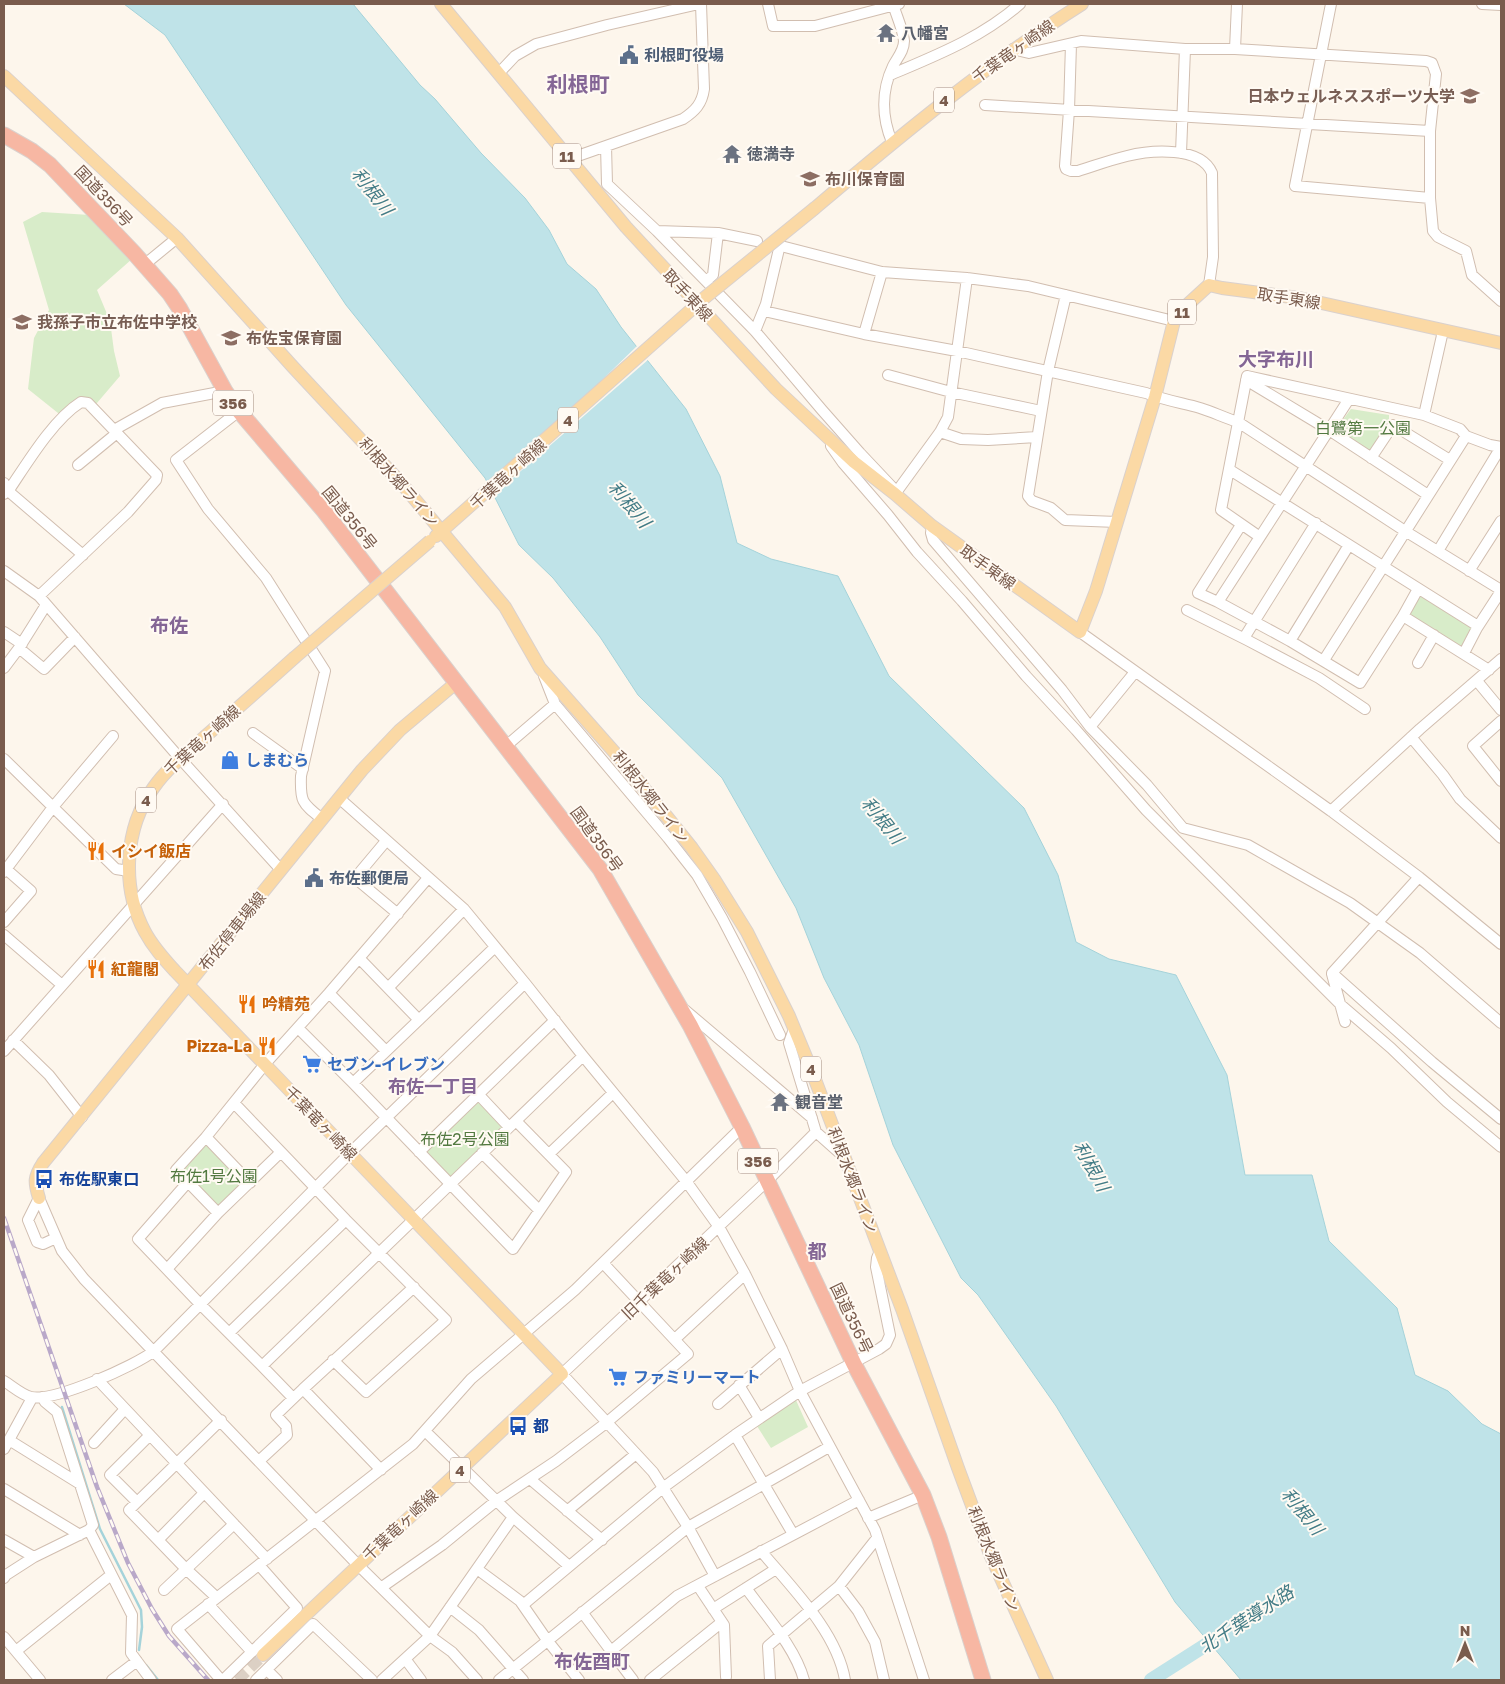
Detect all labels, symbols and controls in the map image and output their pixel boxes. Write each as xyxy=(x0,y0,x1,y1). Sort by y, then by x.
street label: 千葉竜ヶ崎線 xyxy=(968,15,1058,87)
temple icon: 八幡宮 xyxy=(875,22,897,44)
place label: 八幡宮 xyxy=(901,23,949,43)
public building icon: 利根町役場 xyxy=(618,44,640,66)
place label: 利根町役場 xyxy=(644,45,724,65)
district label: 利根町 xyxy=(547,71,610,97)
school or university icon: 日本ウェルネススポーツ大学 xyxy=(1459,85,1481,107)
place label: 日本ウェルネススポーツ大学 xyxy=(1247,86,1455,106)
road number: 4 xyxy=(934,88,954,112)
temple icon: 徳満寺 xyxy=(721,143,743,165)
road number: 11 xyxy=(553,144,581,168)
place label: 徳満寺 xyxy=(747,144,795,164)
street label: 国道356号 xyxy=(71,161,137,231)
water label: 利根川 xyxy=(348,163,400,221)
school or university icon: 布川保育園 xyxy=(799,168,821,190)
place label: 布川保育園 xyxy=(825,169,905,189)
street label: 取手東線 xyxy=(659,265,717,325)
street label: 取手東線 xyxy=(1256,283,1322,313)
road number: 11 xyxy=(1168,300,1196,324)
school or university icon: 我孫子市立布佐中学校 xyxy=(11,311,33,333)
place label: 我孫子市立布佐中学校 xyxy=(37,312,197,332)
school or university icon: 布佐宝保育園 xyxy=(220,327,242,349)
place label: 布佐宝保育園 xyxy=(246,328,342,348)
district label: 大字布川 xyxy=(1238,347,1314,370)
road number: 356 xyxy=(213,390,253,416)
road number: 4 xyxy=(558,408,578,432)
park label: 白鷺第一公園 xyxy=(1315,418,1411,438)
street label: 利根水郷ライン xyxy=(355,433,443,531)
street label: 千葉竜ヶ崎線 xyxy=(466,434,550,514)
water label: 利根川 xyxy=(604,476,657,533)
street label: 国道356号 xyxy=(318,482,382,554)
street label: 取手東線 xyxy=(956,540,1020,594)
district label: 布佐 xyxy=(150,613,188,636)
street label: 千葉竜ヶ崎線 xyxy=(160,700,244,780)
street label: 利根水郷ライン xyxy=(609,747,693,847)
shop icon: しまむら xyxy=(219,749,241,771)
place label: しまむら xyxy=(245,750,309,770)
road number: 4 xyxy=(136,788,156,812)
water label: 利根川 xyxy=(857,792,910,849)
street label: 国道356号 xyxy=(566,802,628,876)
restaurant icon: イシイ飯店 xyxy=(85,840,107,862)
place label: イシイ飯店 xyxy=(111,841,191,861)
public building icon: 布佐郵便局 xyxy=(303,867,325,889)
place label: 布佐郵便局 xyxy=(329,868,409,888)
street label: 布佐停車場線 xyxy=(194,887,270,975)
restaurant icon: 紅龍閣 xyxy=(85,958,107,980)
place label: 紅龍閣 xyxy=(111,959,159,979)
restaurant icon: 吟精苑 xyxy=(236,993,258,1015)
place label: 吟精苑 xyxy=(262,994,310,1014)
restaurant icon: Pizza-La xyxy=(256,1035,278,1057)
place label: Pizza-La xyxy=(186,1036,252,1056)
supermarket icon: セブン-イレブン xyxy=(301,1053,323,1075)
place label: セブン-イレブン xyxy=(327,1054,445,1074)
road number: 4 xyxy=(801,1056,821,1082)
district label: 布佐一丁目 xyxy=(388,1075,478,1097)
street label: 千葉竜ヶ崎線 xyxy=(280,1082,362,1164)
temple icon: 観音堂 xyxy=(769,1091,791,1113)
place label: 観音堂 xyxy=(795,1092,843,1112)
street label: 利根水郷ライン xyxy=(824,1124,882,1236)
park label: 布佐2号公園 xyxy=(420,1129,510,1149)
water label: 利根川 xyxy=(1069,1137,1116,1197)
road number: 356 xyxy=(738,1148,778,1174)
park label: 布佐1号公園 xyxy=(170,1166,258,1186)
bus stop icon: 布佐駅東口 xyxy=(33,1168,55,1190)
place label: 布佐駅東口 xyxy=(59,1169,139,1189)
street label: 旧千葉竜ヶ崎線 xyxy=(617,1232,713,1324)
district label: 都 xyxy=(807,1239,827,1262)
street label: 国道356号 xyxy=(826,1279,878,1357)
supermarket icon: ファミリーマート xyxy=(607,1366,629,1388)
place label: ファミリーマート xyxy=(633,1367,761,1387)
bus stop icon: 都 xyxy=(507,1415,529,1437)
place label: 都 xyxy=(533,1416,549,1436)
road number: 4 xyxy=(450,1458,470,1482)
water label: 利根川 xyxy=(1277,1483,1330,1540)
street label: 千葉竜ヶ崎線 xyxy=(358,1485,442,1565)
street label: 利根水郷ライン xyxy=(964,1503,1024,1615)
water label: 北千葉導水路 xyxy=(1195,1579,1299,1658)
north arrow xyxy=(1440,1619,1490,1669)
text: N xyxy=(1460,1622,1470,1639)
district label: 布佐酉町 xyxy=(554,1649,630,1672)

